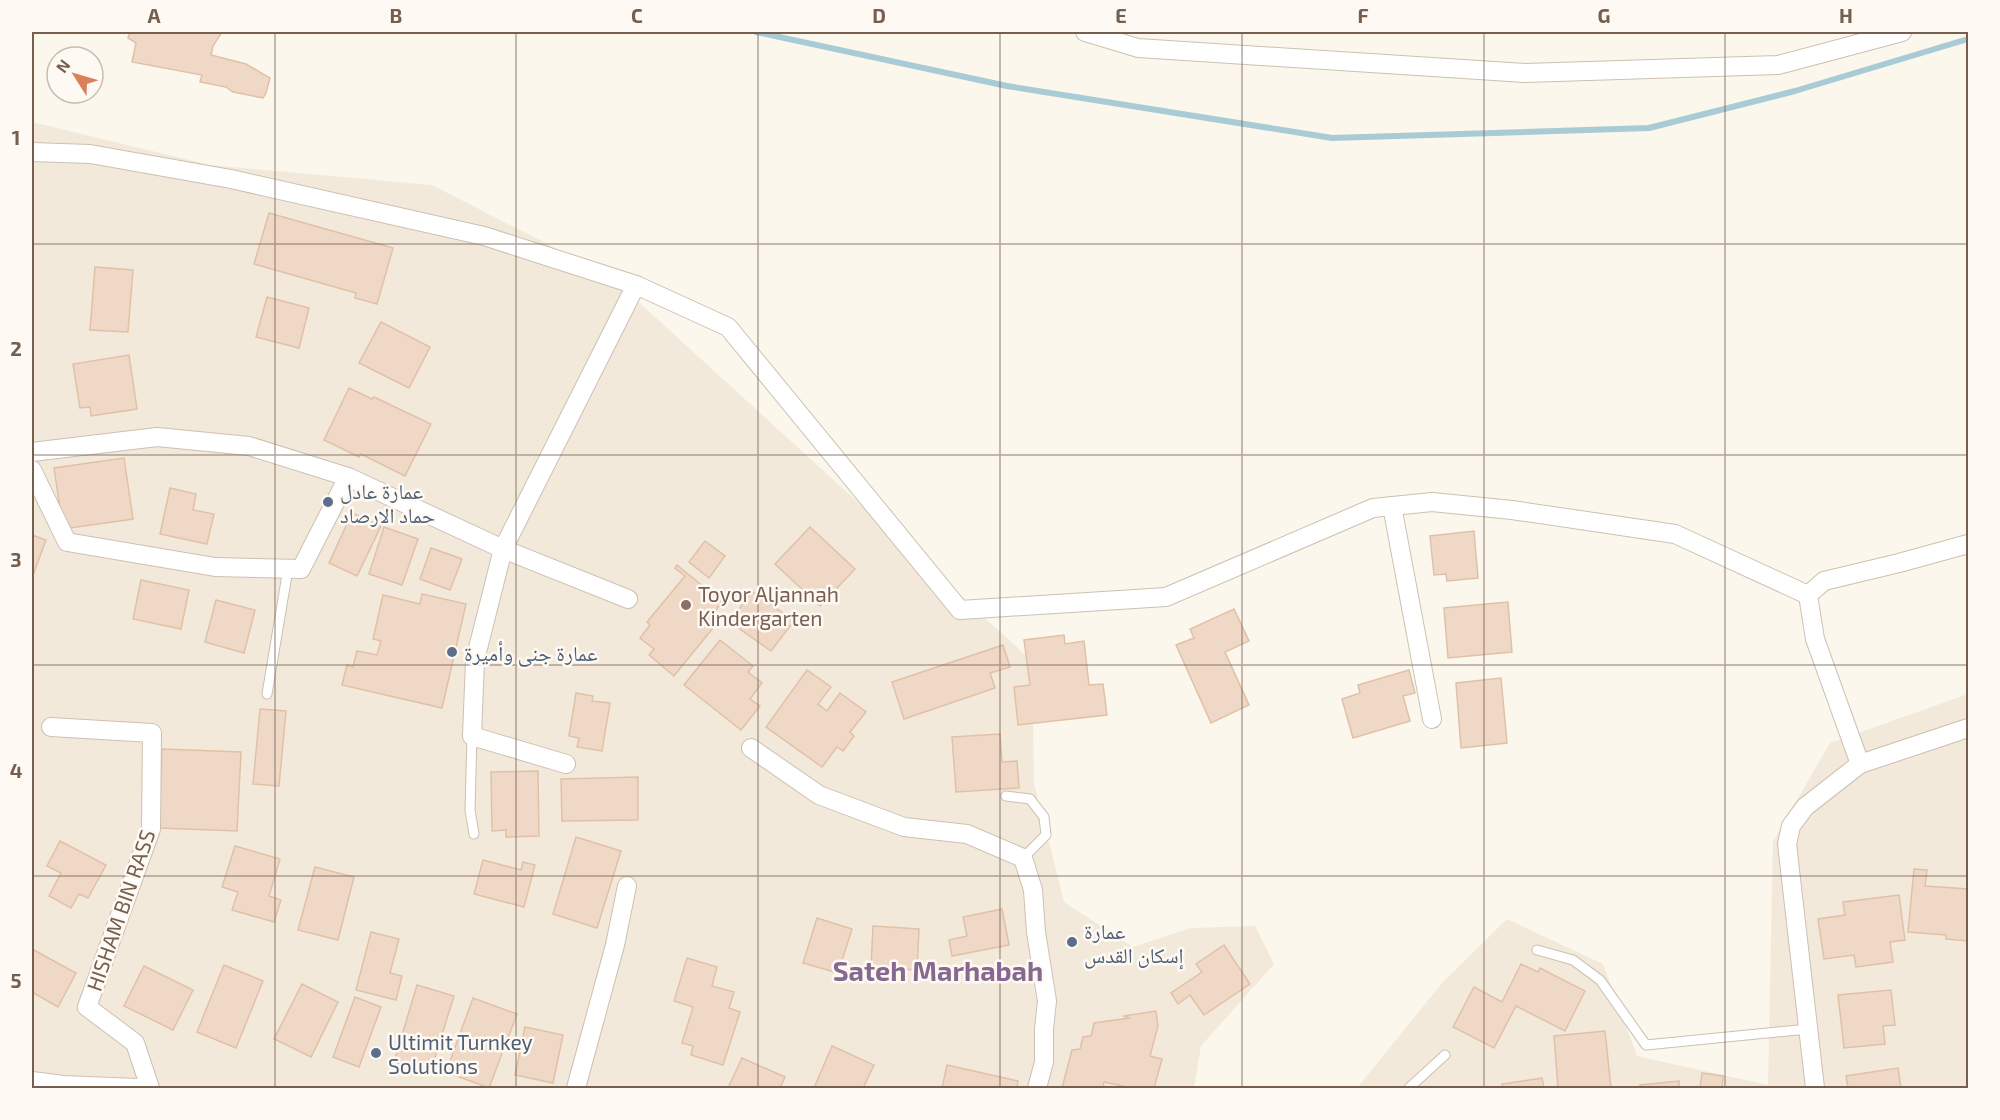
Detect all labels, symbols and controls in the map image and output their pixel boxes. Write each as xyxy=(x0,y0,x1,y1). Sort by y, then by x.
text: A xyxy=(147,3,161,27)
text: B xyxy=(390,3,402,27)
text: C xyxy=(631,3,643,27)
text: D xyxy=(872,3,886,27)
text: E xyxy=(1115,3,1127,27)
text: F xyxy=(1357,3,1369,27)
text: G xyxy=(1598,3,1610,27)
text: H xyxy=(1839,3,1853,27)
north arrow xyxy=(45,45,105,105)
text: N xyxy=(52,55,74,76)
text: 1 xyxy=(12,125,20,149)
text: 2 xyxy=(10,336,22,360)
place label: عمارة عادل حماد الارصاد xyxy=(340,478,435,527)
marker: عمارة عادل حماد الارصاد xyxy=(321,495,335,509)
text: 3 xyxy=(10,547,22,571)
place label: Toyor Aljannah Kindergarten xyxy=(698,581,839,630)
marker: Toyor Aljannah Kindergarten xyxy=(679,598,693,612)
place label: عمارة جنى وأميرة xyxy=(464,640,598,667)
marker: عمارة جنى وأميرة xyxy=(445,645,459,659)
text: 4 xyxy=(10,758,23,782)
street label: HISHAM BIN RASS xyxy=(81,826,159,994)
place label: عمارة إسكان القدس xyxy=(1084,918,1184,970)
marker: عمارة إسكان القدس xyxy=(1065,935,1079,949)
district label: Sateh Marhabah xyxy=(833,954,1043,986)
text: 5 xyxy=(10,968,22,992)
place label: Ultimit Turnkey Solutions xyxy=(388,1029,533,1078)
marker: Ultimit Turnkey Solutions xyxy=(369,1046,383,1060)

